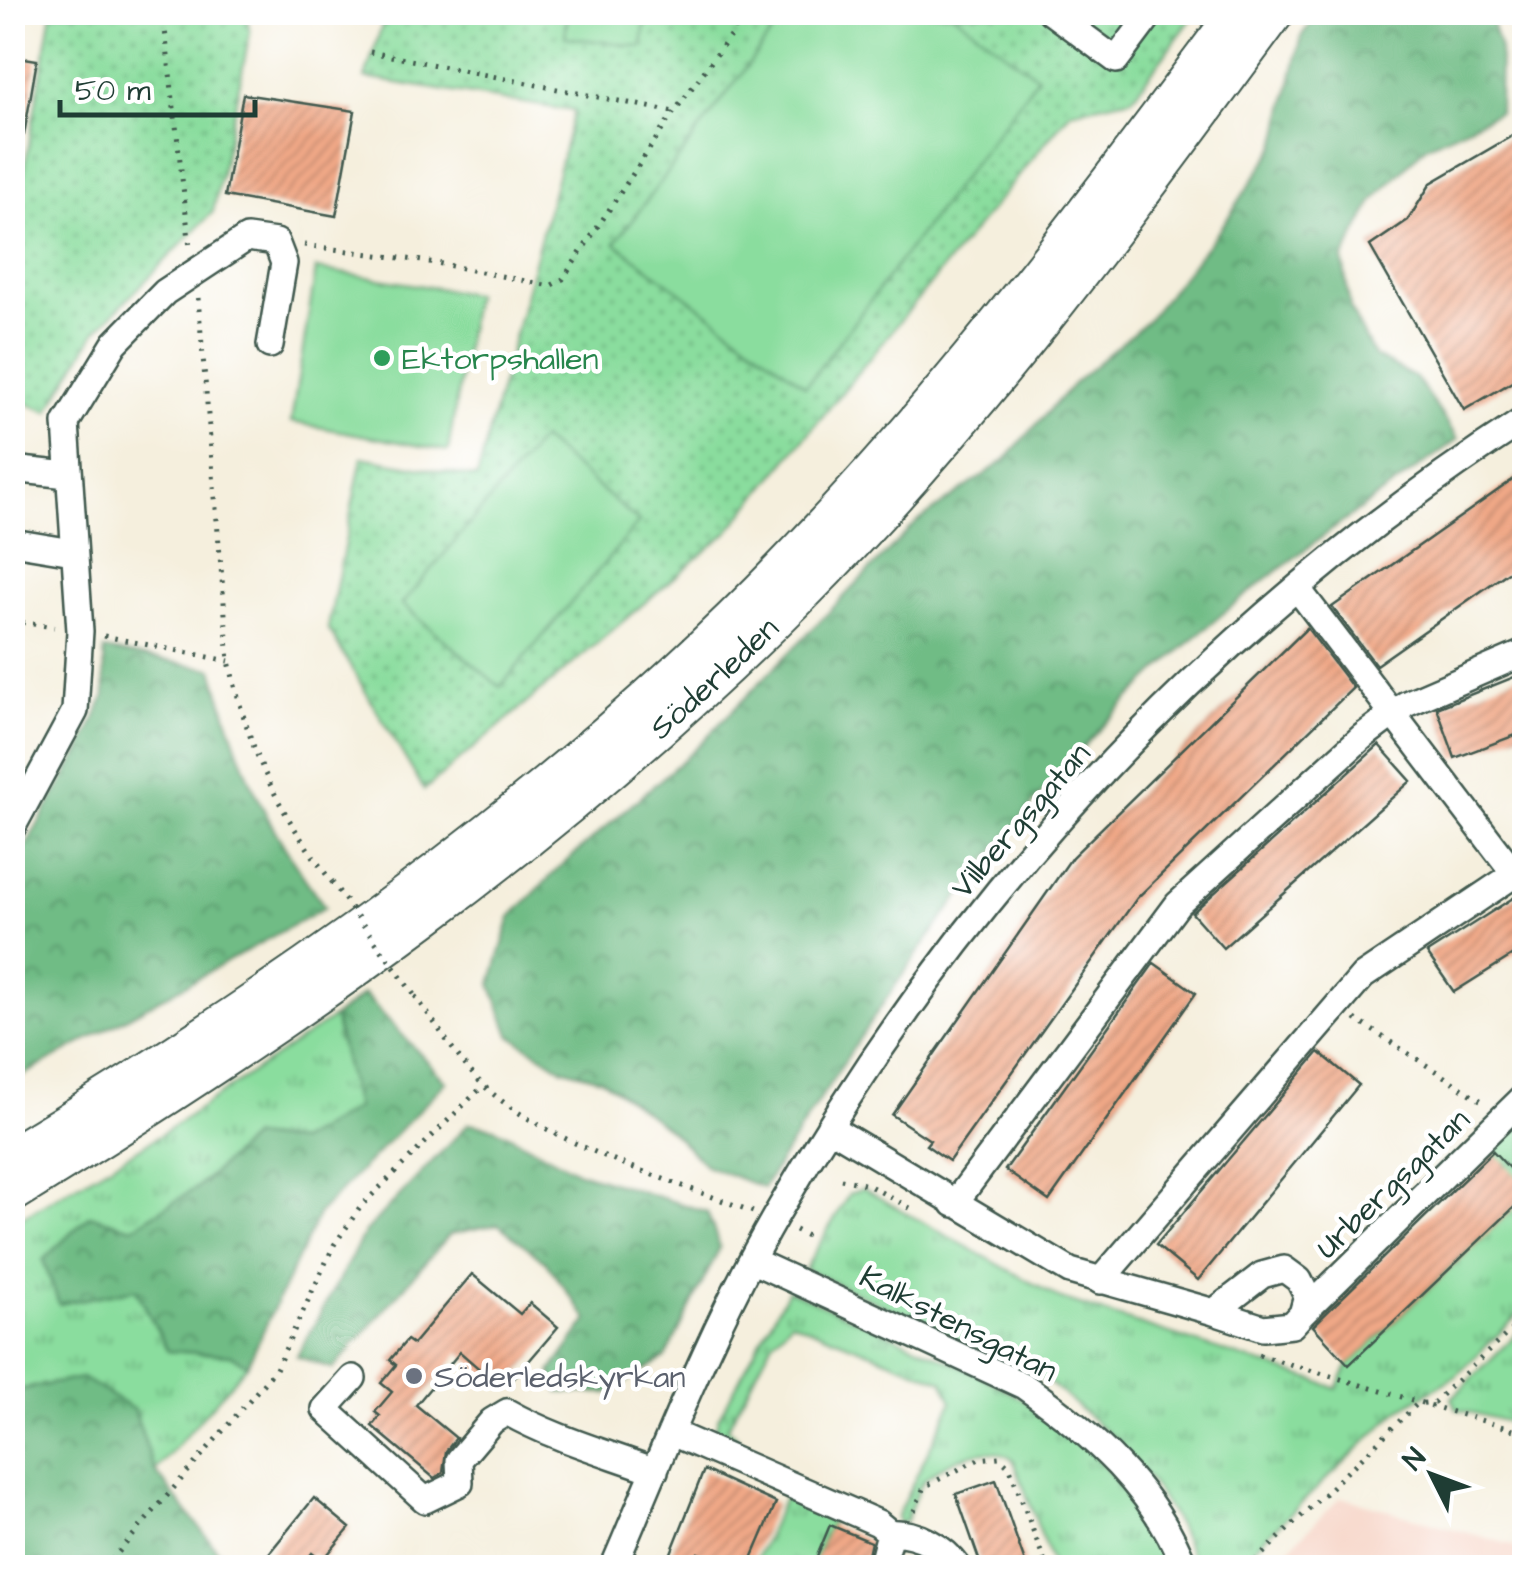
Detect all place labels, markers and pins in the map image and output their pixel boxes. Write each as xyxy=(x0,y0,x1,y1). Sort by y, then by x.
place label: Ektorpshallen xyxy=(402,337,599,382)
marker: Ektorpshallen xyxy=(371,347,393,369)
place label: Söderledskyrkan xyxy=(434,1355,686,1400)
marker: Söderledskyrkan xyxy=(403,1365,425,1387)

